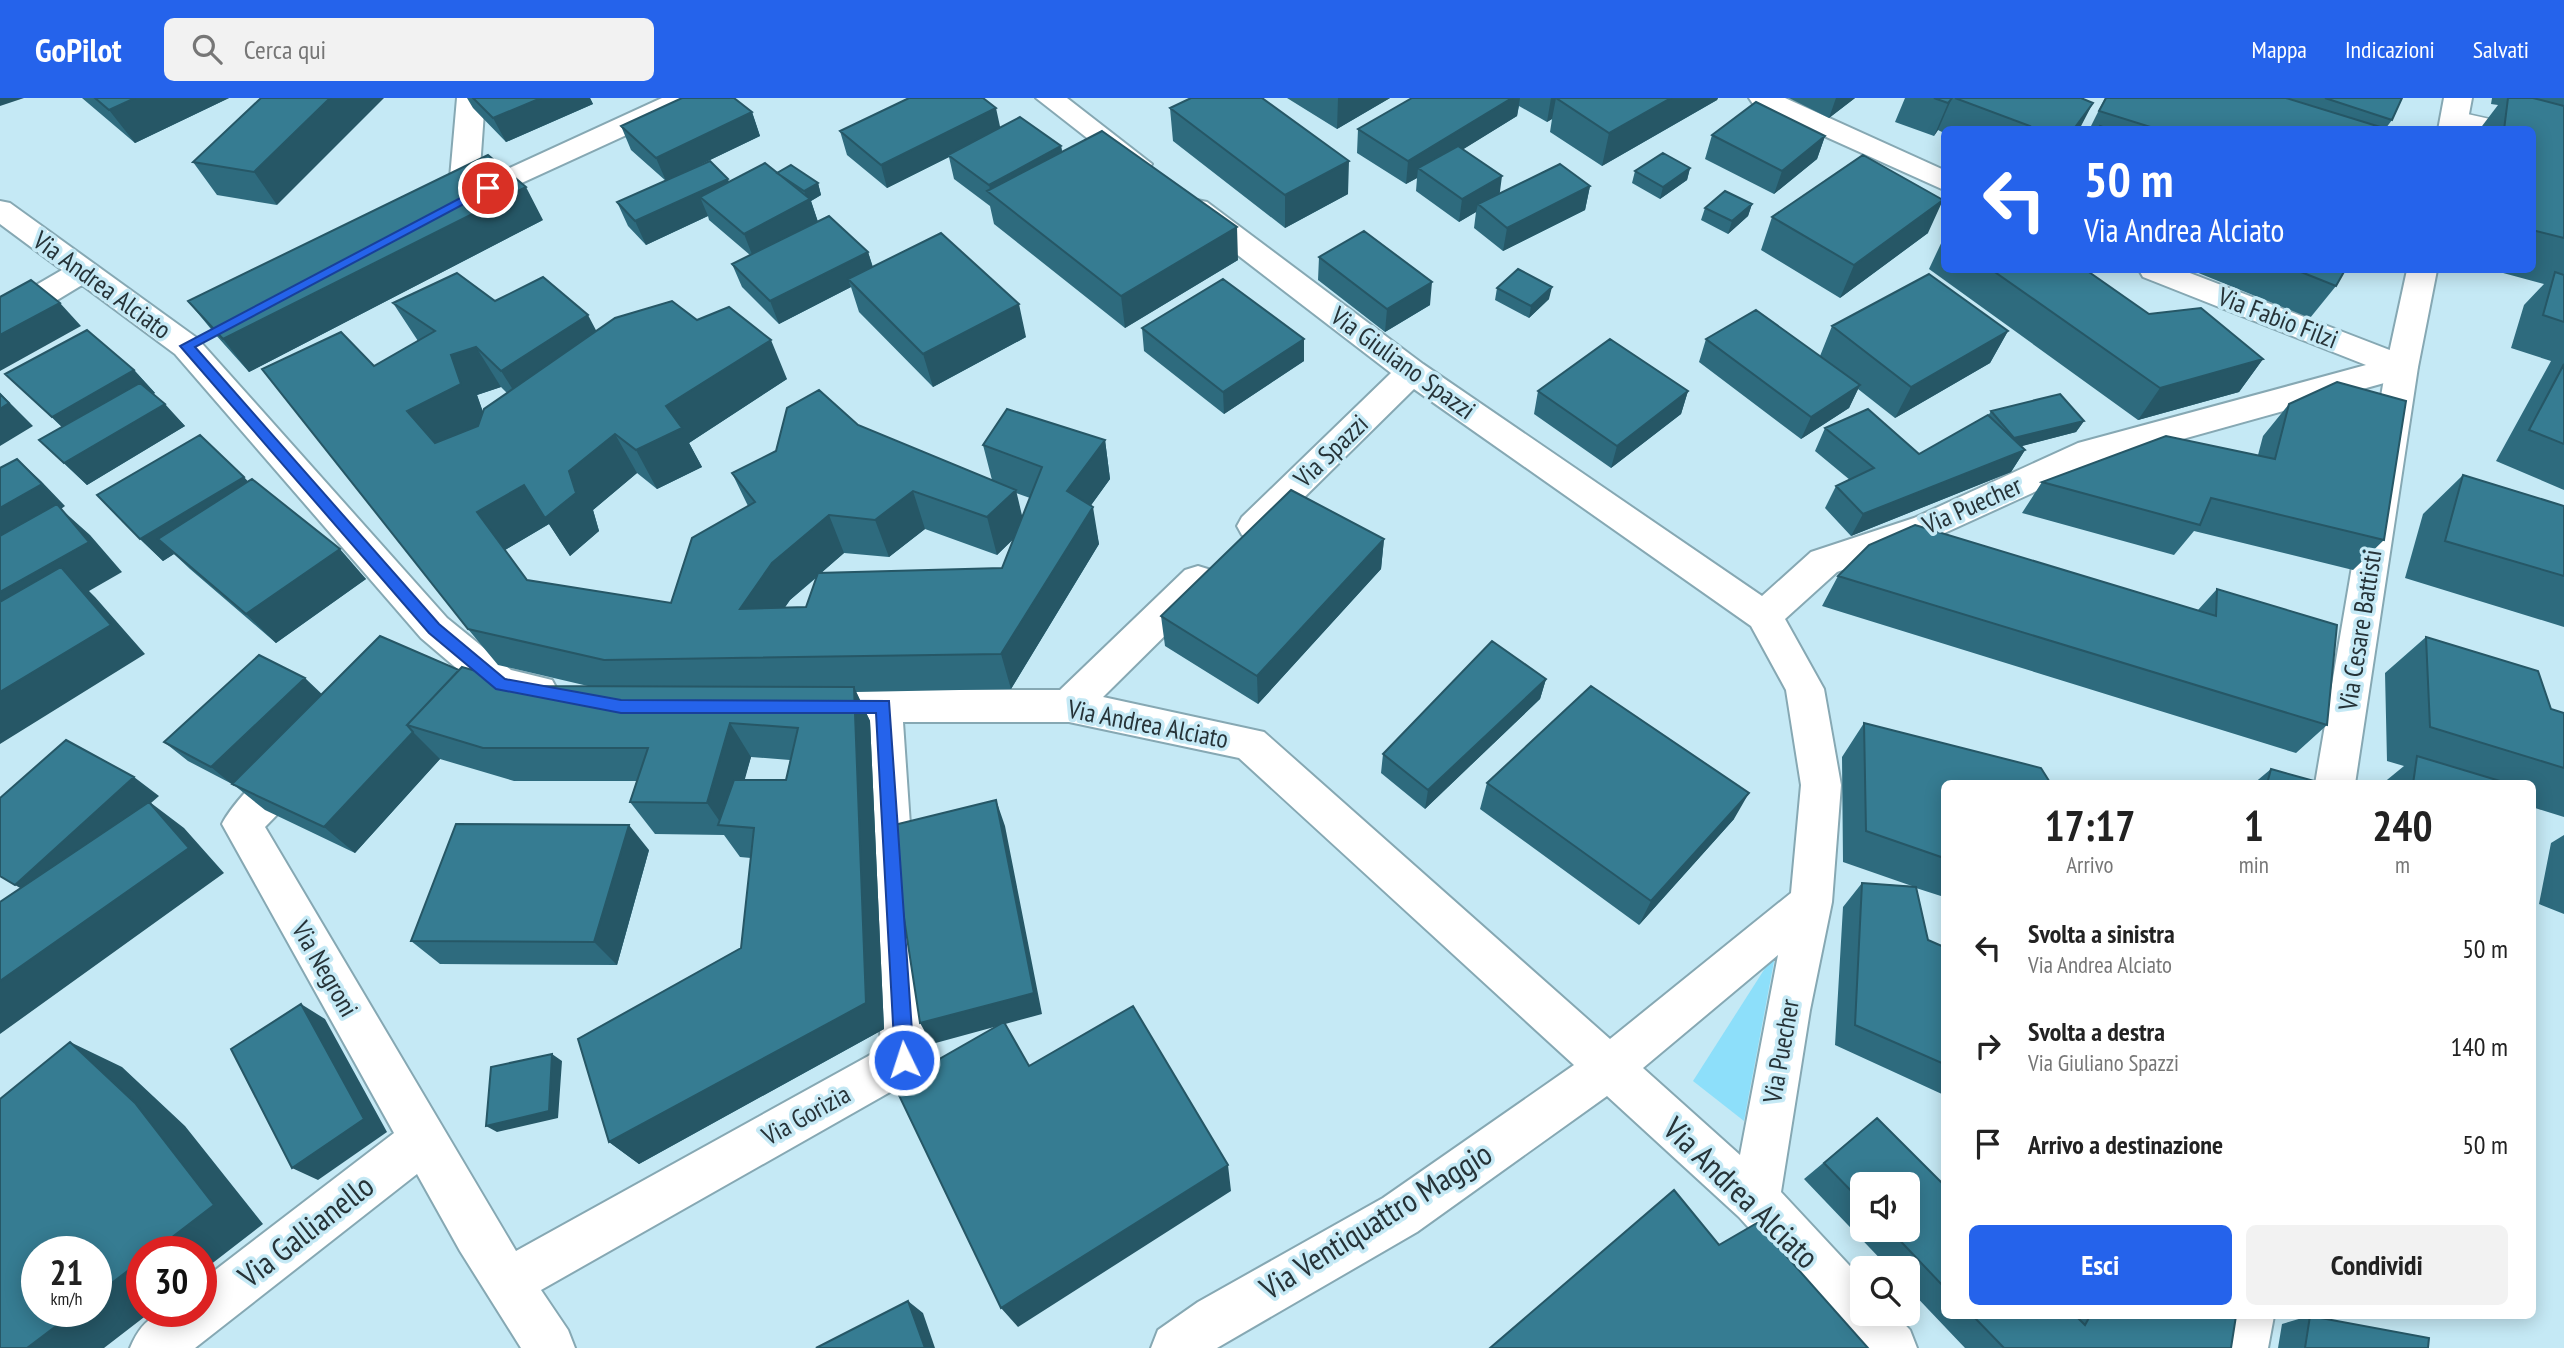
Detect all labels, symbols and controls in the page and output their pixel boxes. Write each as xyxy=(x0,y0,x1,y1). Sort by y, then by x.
search box xyxy=(164,18,654,81)
text: GoPilot xyxy=(35,28,122,71)
icon: search xyxy=(188,30,226,68)
text: Cerca qui xyxy=(244,33,326,66)
text: Mappa xyxy=(2252,34,2307,65)
text: Indicazioni xyxy=(2345,34,2435,65)
text: Salvati xyxy=(2473,34,2529,65)
text: 50 m xyxy=(2084,147,2173,211)
icon: left xyxy=(1969,154,2060,245)
pin xyxy=(458,158,518,218)
icon: arrive xyxy=(469,169,507,207)
text: Via Andrea Alciato xyxy=(2084,209,2284,251)
street label: Via Andrea Alciato xyxy=(26,223,178,346)
street label: Via Fabio Filzi xyxy=(2213,279,2343,355)
street label: Via Giuliano Spazzi xyxy=(1324,298,1482,426)
street label: Via Spazzi xyxy=(1286,407,1375,495)
street label: Via Puecher xyxy=(1916,468,2026,541)
street label: Via Cesare Battisti xyxy=(2330,547,2388,714)
street label: Via Andrea Alciato xyxy=(1064,692,1231,755)
text: 17:17 xyxy=(2044,798,2135,853)
text: 1 xyxy=(2244,798,2264,853)
text: 240 xyxy=(2372,798,2433,853)
text: Arrivo xyxy=(2066,850,2114,879)
text: min xyxy=(2239,850,2269,879)
text: m xyxy=(2395,850,2410,879)
street label: Via Negroni xyxy=(284,914,366,1022)
text: Svolta a sinistra xyxy=(2028,917,2175,950)
icon: left xyxy=(1969,929,2007,967)
text: 50 m xyxy=(2462,932,2508,965)
text: Via Andrea Alciato xyxy=(2028,950,2172,979)
street label: Via Puecher xyxy=(1755,996,1806,1106)
text: Svolta a destra xyxy=(2028,1015,2165,1048)
position arrow xyxy=(867,1023,941,1097)
icon: right xyxy=(1969,1027,2007,1065)
text: 140 m xyxy=(2450,1030,2508,1063)
text: Via Giuliano Spazzi xyxy=(2028,1048,2179,1077)
street label: Via Gorizia xyxy=(755,1077,856,1153)
street label: Via Andrea Alciato xyxy=(1654,1107,1828,1277)
icon: arrive xyxy=(1969,1125,2007,1163)
text: Arrivo a destinazione xyxy=(2028,1128,2223,1161)
text: 50 m xyxy=(2462,1128,2508,1161)
street label: Via Ventiquattro Maggio xyxy=(1251,1132,1499,1309)
street label: Via Gallianello xyxy=(228,1164,382,1297)
map controls xyxy=(1850,1172,1920,1326)
button: sound xyxy=(1850,1172,1920,1242)
button: Esci xyxy=(1969,1225,2232,1305)
button: Condividi xyxy=(2246,1225,2508,1305)
speed limit sign: 30 xyxy=(126,1236,217,1327)
text: 21 xyxy=(50,1249,83,1295)
button: search xyxy=(1850,1256,1920,1326)
text: km/h xyxy=(51,1287,82,1310)

